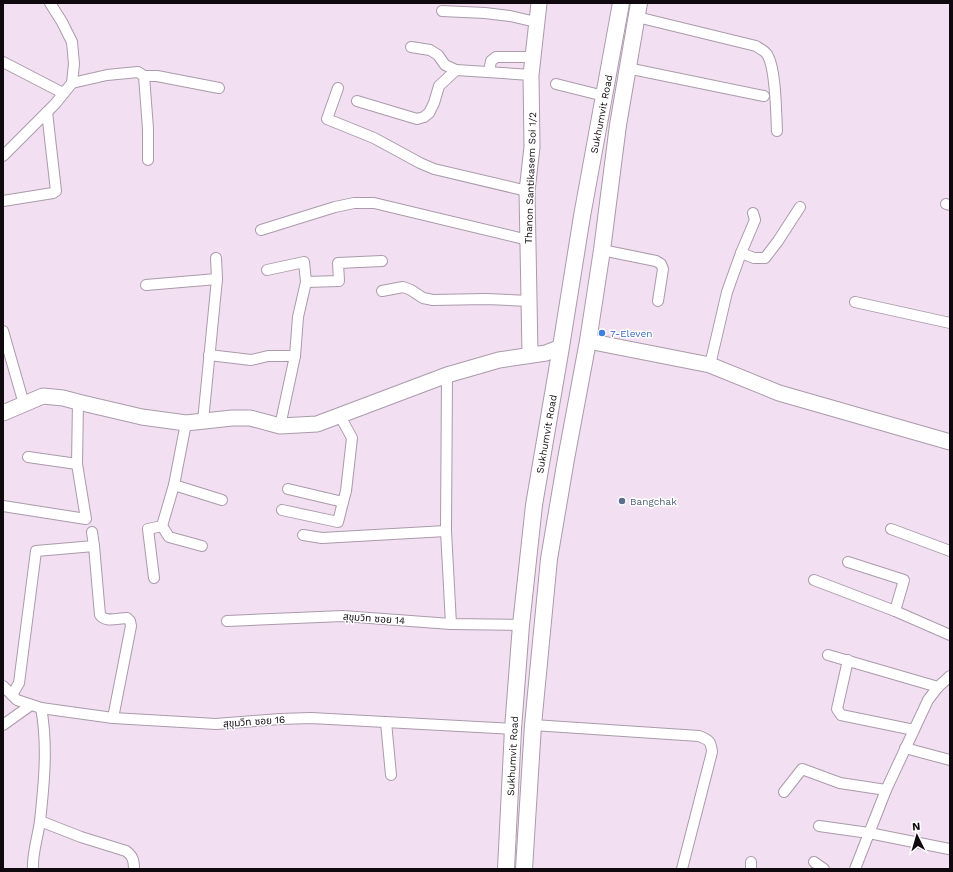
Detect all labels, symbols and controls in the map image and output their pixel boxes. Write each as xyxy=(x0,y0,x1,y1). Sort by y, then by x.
street label: Sukhumvit Road xyxy=(588,74,615,154)
street label: Thanon Santikasem Soi 1/2 xyxy=(523,112,538,244)
marker: 7-Eleven xyxy=(597,328,607,338)
place label: 7-Eleven xyxy=(610,328,652,339)
street label: Sukhumvit Road xyxy=(534,394,559,474)
marker: Bangchak xyxy=(617,496,627,506)
place label: Bangchak xyxy=(630,496,677,507)
street label: สุขุมวิท ซอย 14 xyxy=(342,611,405,627)
street label: สุขุมวิท ซอย 16 xyxy=(223,714,286,730)
street label: Sukhumvit Road xyxy=(505,716,520,796)
north arrow xyxy=(897,816,937,856)
text: N xyxy=(912,820,921,833)

